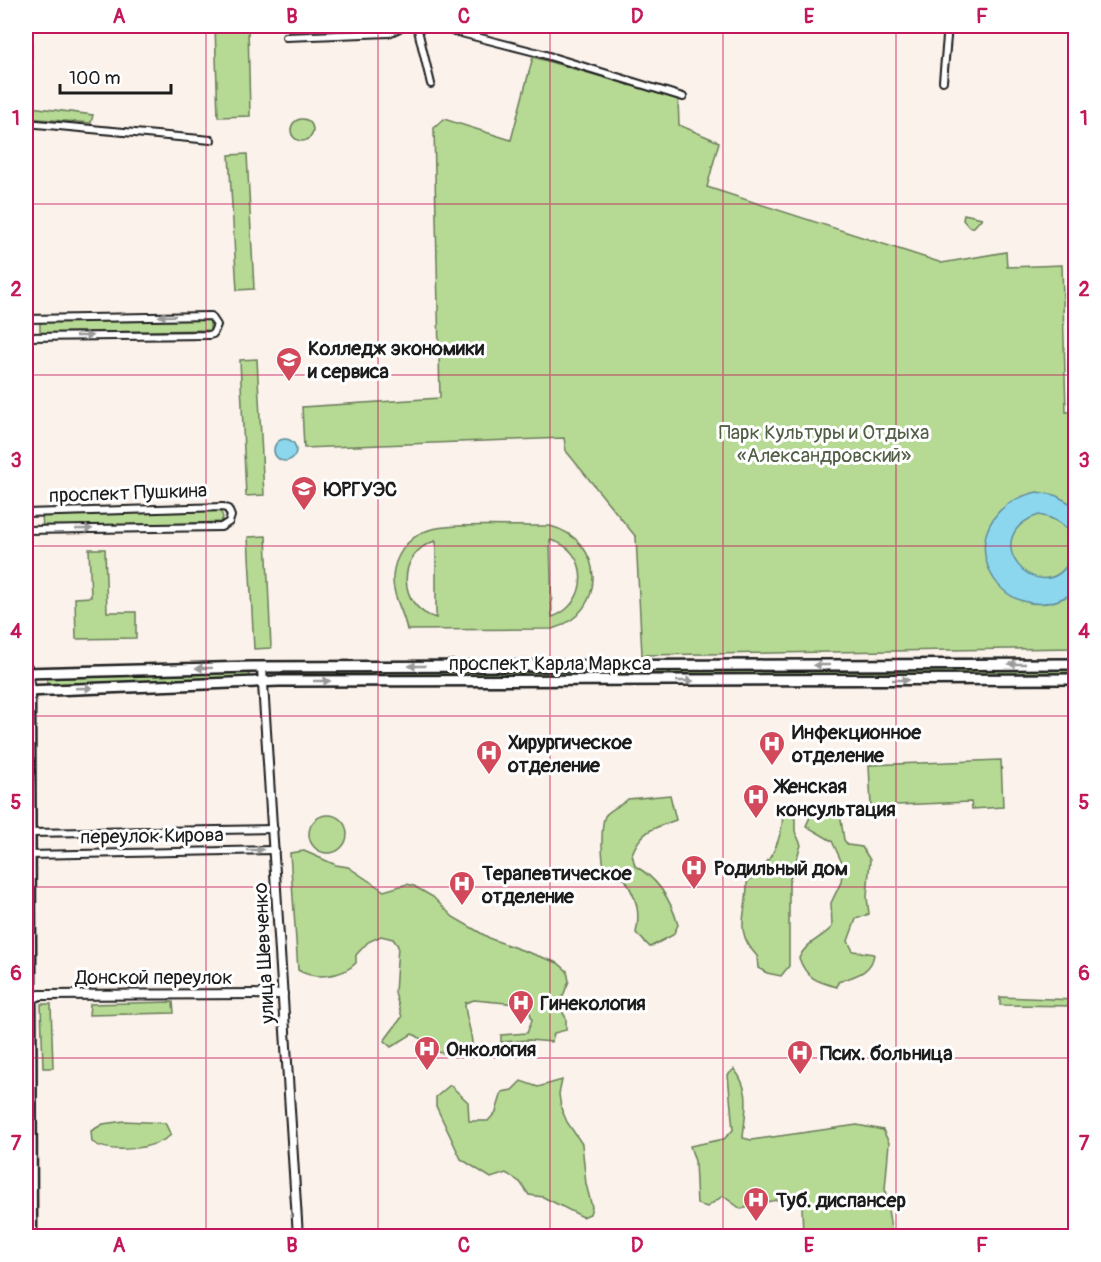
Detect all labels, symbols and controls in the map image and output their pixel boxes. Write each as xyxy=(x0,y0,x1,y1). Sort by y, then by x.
text: A xyxy=(113,4,126,29)
text: B xyxy=(286,4,298,29)
text: C xyxy=(458,4,470,29)
text: D xyxy=(631,4,644,29)
text: E xyxy=(804,4,815,29)
text: F xyxy=(976,4,988,29)
scale bar xyxy=(60,57,171,95)
text: 100 m xyxy=(69,67,121,90)
text: 1 xyxy=(12,106,20,131)
text: 1 xyxy=(1080,106,1088,131)
text: 2 xyxy=(10,277,22,302)
text: 2 xyxy=(1078,277,1090,302)
one-way arrow xyxy=(157,312,176,321)
one-way arrow xyxy=(74,331,93,341)
place label: Колледж экономики и сервиса xyxy=(307,336,484,384)
school or university icon: Колледж экономики и сервиса xyxy=(274,345,304,383)
park label: Парк Культуры и Отдыха «Александровский» xyxy=(719,420,929,468)
text: 3 xyxy=(10,448,22,473)
text: 3 xyxy=(1078,448,1090,473)
school or university icon: ЮРГУЭС xyxy=(289,474,319,512)
place label: ЮРГУЭС xyxy=(323,477,397,502)
street label: проспект Пушкина xyxy=(48,478,208,508)
one-way arrow xyxy=(74,524,93,534)
text: 4 xyxy=(10,619,22,644)
text: 4 xyxy=(1078,619,1090,644)
street label: проспект Карла Маркса xyxy=(449,651,651,676)
one-way arrow xyxy=(1008,659,1027,669)
one-way arrow xyxy=(813,660,832,670)
one-way arrow xyxy=(408,662,427,671)
one-way arrow xyxy=(194,663,213,673)
one-way arrow xyxy=(891,675,910,685)
one-way arrow xyxy=(312,676,331,686)
one-way arrow xyxy=(675,676,694,686)
one-way arrow xyxy=(74,684,93,693)
place label: Инфекционное отделение xyxy=(791,720,922,768)
hospital icon: Инфекционное отделение xyxy=(757,729,787,767)
place label: Хирургическое отделение xyxy=(507,730,633,778)
hospital icon: Хирургическое отделение xyxy=(474,738,504,776)
place label: Женская консультация xyxy=(773,774,896,822)
hospital icon: Женская консультация xyxy=(741,782,771,820)
text: 5 xyxy=(11,790,22,815)
text: 5 xyxy=(1079,790,1090,815)
street label: переулок Кирова xyxy=(80,822,224,850)
one-way arrow xyxy=(246,845,265,855)
hospital icon: Родильный дом xyxy=(679,853,709,891)
place label: Родильный дом xyxy=(714,856,848,881)
place label: Терапевтическое отделение xyxy=(481,861,633,909)
hospital icon: Терапевтическое отделение xyxy=(447,869,477,907)
street label: улица Шевченко xyxy=(248,882,280,1025)
text: 6 xyxy=(10,961,22,986)
text: 6 xyxy=(1078,961,1090,986)
street label: Донской переулок xyxy=(74,965,233,990)
hospital icon: Гинекология xyxy=(506,988,536,1026)
place label: Гинекология xyxy=(540,991,646,1016)
hospital icon: Онкология xyxy=(412,1034,442,1072)
place label: Онкология xyxy=(446,1037,536,1062)
hospital icon: Псих. больница xyxy=(785,1038,815,1076)
place label: Псих. больница xyxy=(820,1041,952,1066)
text: 7 xyxy=(11,1131,22,1156)
text: 7 xyxy=(1079,1131,1090,1156)
hospital icon: Туб. диспансер xyxy=(741,1185,771,1223)
place label: Туб. диспансер xyxy=(775,1188,906,1213)
text: A xyxy=(113,1233,126,1258)
text: B xyxy=(286,1233,298,1258)
text: C xyxy=(458,1233,470,1258)
text: D xyxy=(631,1233,644,1258)
text: E xyxy=(804,1233,815,1258)
text: F xyxy=(976,1233,988,1258)

